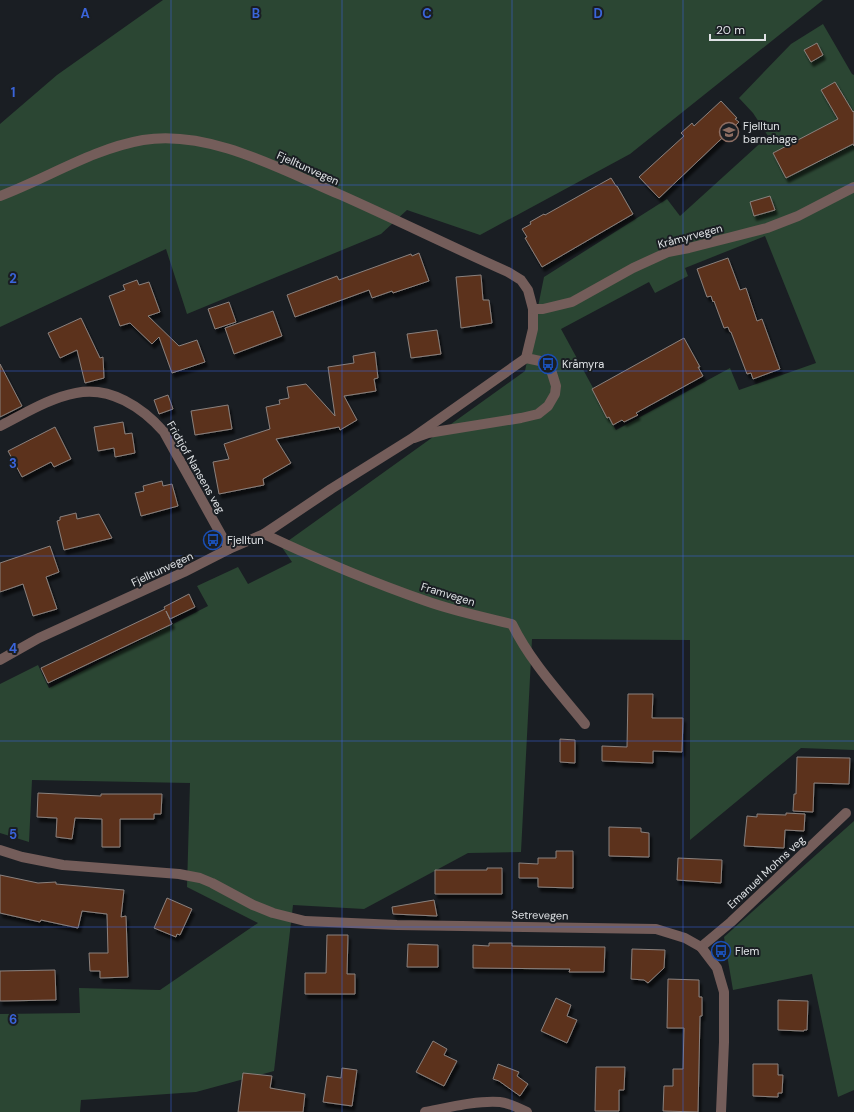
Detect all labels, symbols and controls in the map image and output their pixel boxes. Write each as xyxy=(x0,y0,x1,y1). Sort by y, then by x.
text: A xyxy=(80,5,90,22)
text: B xyxy=(252,5,260,22)
text: C xyxy=(422,5,432,22)
text: D xyxy=(593,5,603,22)
scale bar xyxy=(710,16,765,42)
text: 20 m xyxy=(716,22,745,38)
text: 1 xyxy=(11,84,15,101)
place label: Fjelltun barnehage xyxy=(743,119,797,146)
school or university icon: Fjelltun barnehage xyxy=(718,121,740,143)
street label: Fjelltunvegen xyxy=(275,148,341,188)
street label: Kråmyrvegen xyxy=(656,221,724,251)
text: 2 xyxy=(9,270,17,287)
bus stop icon: Kråmyra xyxy=(537,353,559,375)
place label: Kråmyra xyxy=(562,357,604,371)
street label: Fridtjof Nansens veg xyxy=(164,418,228,516)
text: 3 xyxy=(9,455,17,472)
bus stop icon: Fjelltun xyxy=(202,529,224,551)
place label: Fjelltun xyxy=(227,533,264,547)
street label: Fjelltunvegen xyxy=(129,549,195,589)
street label: Framvegen xyxy=(419,579,477,609)
text: 4 xyxy=(9,640,17,657)
text: 5 xyxy=(9,826,17,843)
street label: Emanuel Mohns veg xyxy=(724,832,808,912)
street label: Setrevegen xyxy=(511,908,569,922)
bus stop icon: Flem xyxy=(710,940,732,962)
place label: Flem xyxy=(735,944,760,958)
text: 6 xyxy=(9,1011,17,1028)

